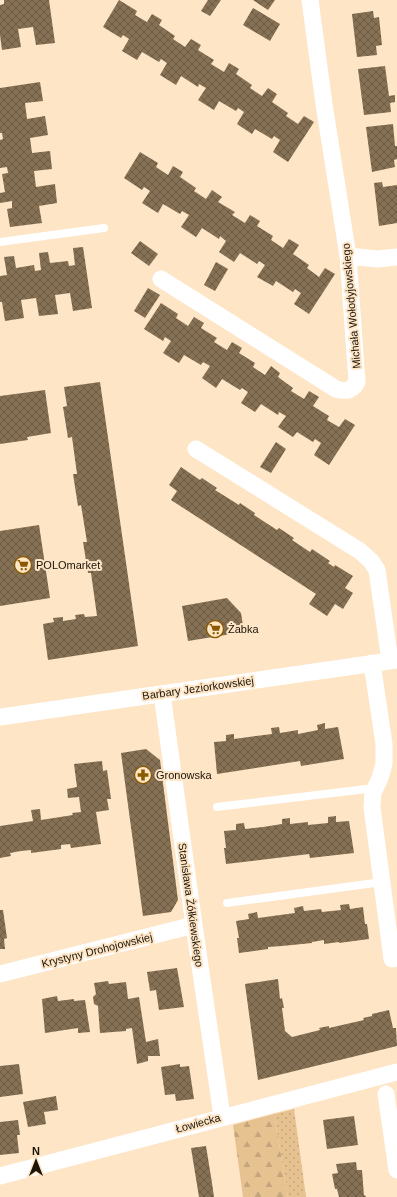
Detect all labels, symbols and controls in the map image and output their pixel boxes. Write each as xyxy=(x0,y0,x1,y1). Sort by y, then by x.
street label: Michała Wołodyjowskiego xyxy=(340,243,362,369)
supermarket icon: POLOmarket xyxy=(13,555,33,575)
place label: POLOmarket xyxy=(36,559,100,571)
supermarket icon: Żabka xyxy=(205,619,225,639)
place label: Żabka xyxy=(228,623,259,635)
street label: Barbary Jeziorkowskiej xyxy=(141,674,255,702)
pharmacy icon: Gronowska xyxy=(133,765,153,785)
place label: Gronowska xyxy=(156,769,213,781)
street label: Stanisława Żółkiewskiego xyxy=(176,842,206,968)
street label: Krystyny Drohojowskiej xyxy=(40,930,154,970)
street label: Łowiecka xyxy=(174,1111,223,1135)
north arrow xyxy=(16,1141,56,1181)
text: N xyxy=(32,1145,40,1157)

